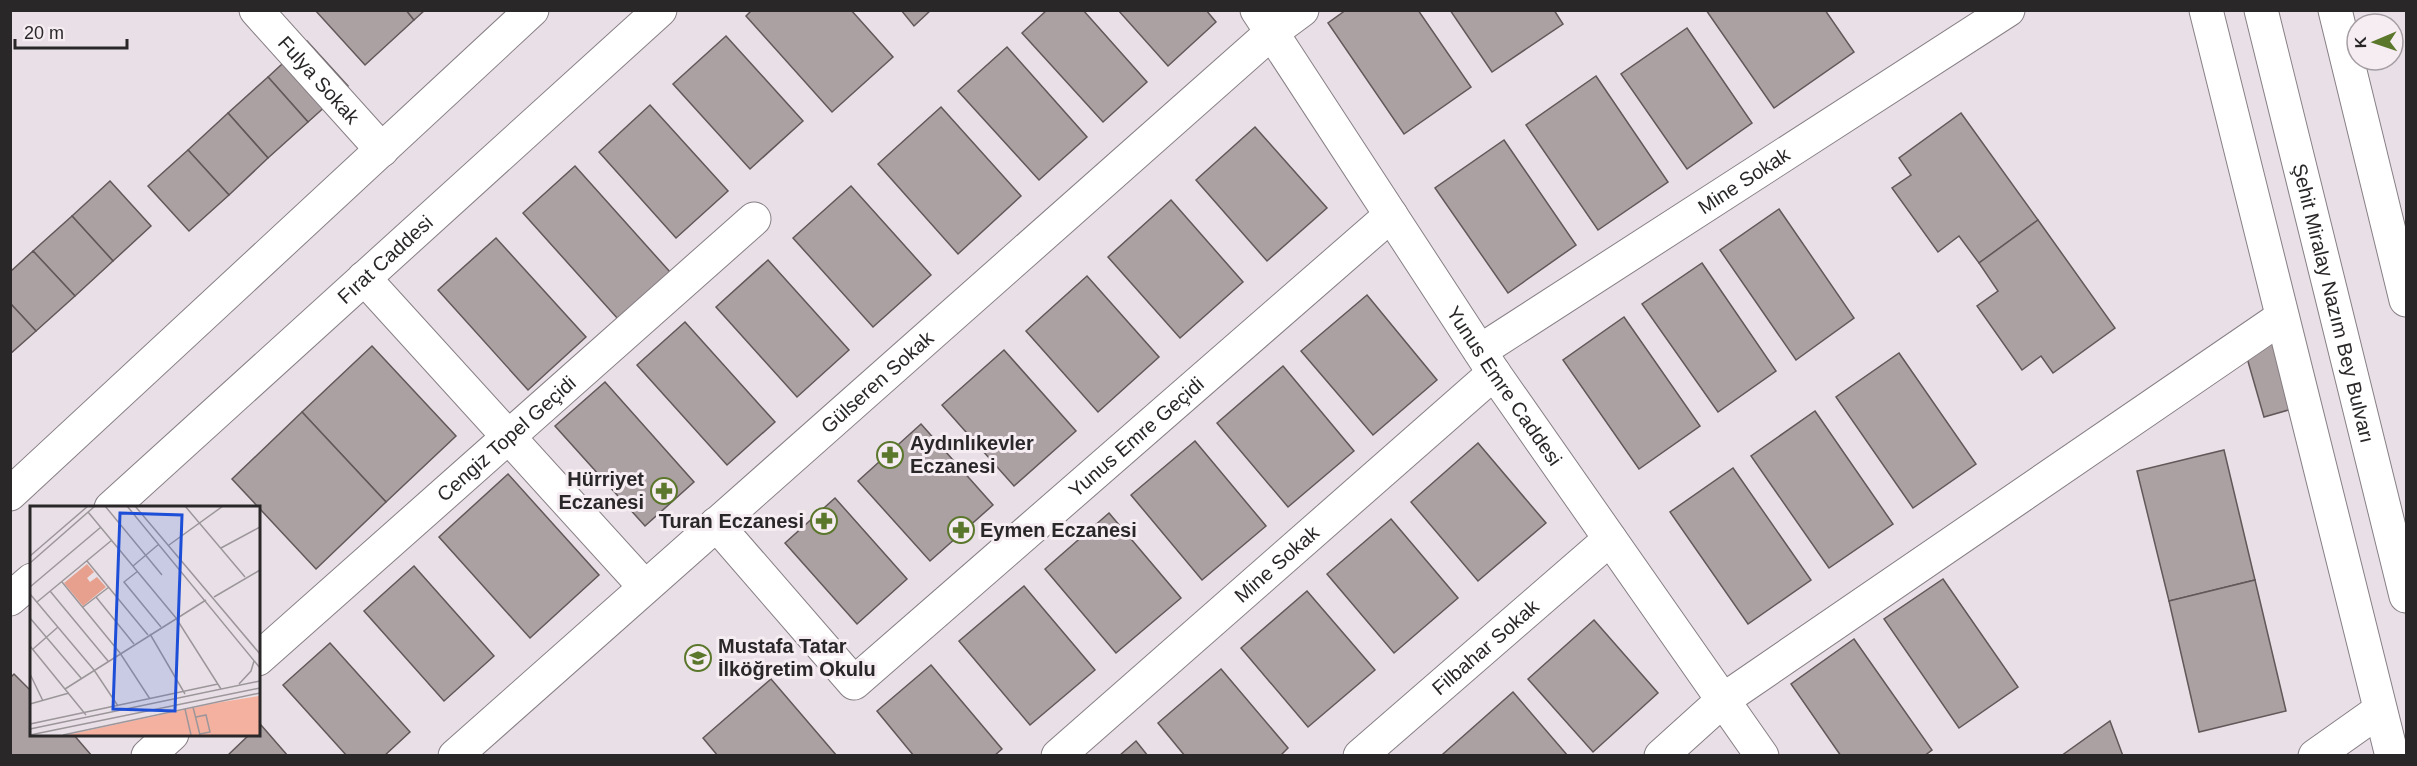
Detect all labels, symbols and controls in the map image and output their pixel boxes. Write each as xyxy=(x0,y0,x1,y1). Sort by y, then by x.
scale bar xyxy=(15,12,128,50)
north arrow xyxy=(2345,12,2405,72)
text: 20 m xyxy=(24,23,64,43)
street label: Fulya Sokak xyxy=(274,32,365,129)
text: K xyxy=(2352,36,2369,49)
street label: Mine Sokak xyxy=(1694,143,1794,218)
street label: Şehit Miralay Nazım Bey Bulvarı xyxy=(2288,161,2379,445)
street label: Fırat Caddesi xyxy=(333,211,437,308)
street label: Yunus Emre Caddesi xyxy=(1442,302,1566,470)
street label: Gülseren Sokak xyxy=(817,326,938,437)
street label: Cengiz Topel Geçidi xyxy=(433,372,580,506)
street label: Yunus Emre Geçidi xyxy=(1065,372,1208,502)
place label: Aydınlıkevler Eczanesi xyxy=(910,432,1034,477)
pharmacy icon: Aydınlıkevler Eczanesi xyxy=(875,440,905,470)
place label: Hürriyet Eczanesi xyxy=(558,468,644,513)
pharmacy icon: Hürriyet Eczanesi xyxy=(649,476,679,506)
inset map xyxy=(30,506,260,736)
pharmacy icon: Turan Eczanesi xyxy=(809,506,839,536)
place label: Turan Eczanesi xyxy=(659,510,804,532)
pharmacy icon: Eymen Eczanesi xyxy=(946,515,976,545)
place label: Eymen Eczanesi xyxy=(980,519,1137,541)
street label: Mine Sokak xyxy=(1230,521,1324,607)
street label: Filbahar Sokak xyxy=(1428,594,1544,699)
place label: Mustafa Tatar İlköğretim Okulu xyxy=(718,635,876,680)
school or university icon: Mustafa Tatar İlköğretim Okulu xyxy=(683,643,713,673)

